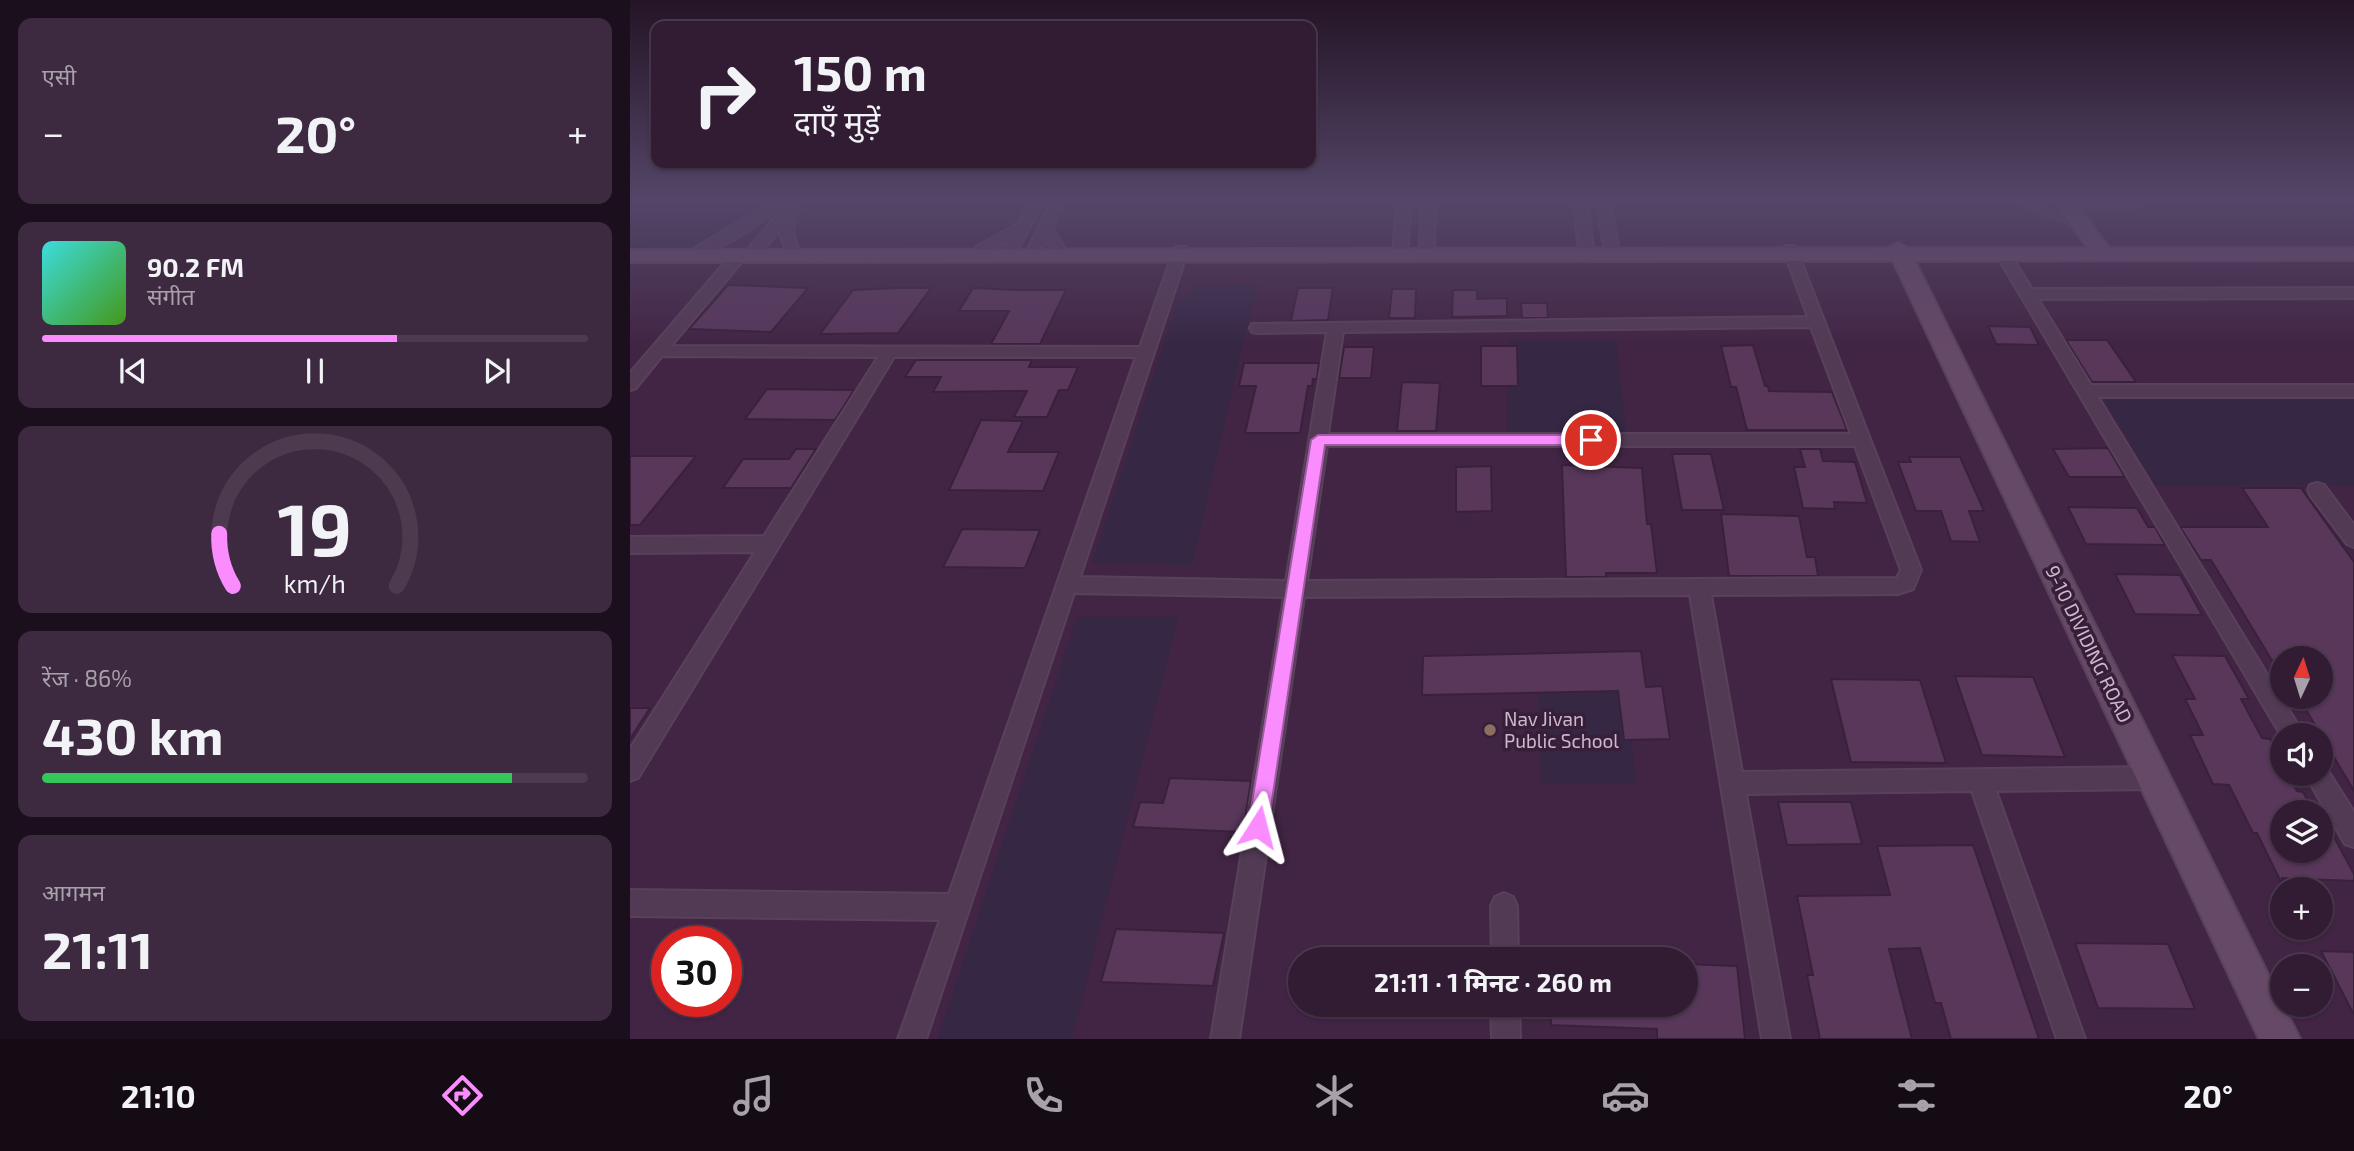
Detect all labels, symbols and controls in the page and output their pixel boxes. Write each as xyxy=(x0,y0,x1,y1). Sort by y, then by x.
text: 150 m xyxy=(794,42,927,101)
icon: right xyxy=(679,49,770,140)
text: एसी xyxy=(42,62,76,90)
text: 20° xyxy=(275,101,356,163)
text: दाएँ मुड़ें xyxy=(794,102,880,140)
text: − xyxy=(42,109,64,155)
text: + xyxy=(567,109,588,155)
text: 90.2 FM xyxy=(147,251,244,282)
text: संगीत xyxy=(147,282,195,310)
icon: previous xyxy=(114,352,152,390)
icon: pause xyxy=(296,352,334,390)
icon: next xyxy=(478,352,516,390)
pin xyxy=(1561,410,1621,470)
icon: arrive xyxy=(1572,421,1610,459)
text: 19 xyxy=(278,483,352,571)
street label: 9-10 DIVIDING ROAD xyxy=(2041,561,2138,726)
text: km/h xyxy=(284,567,346,597)
north arrow xyxy=(2270,646,2333,709)
map controls xyxy=(2270,646,2333,1017)
text: रेंज · 86% xyxy=(42,664,132,692)
text: 430 km xyxy=(42,703,224,765)
place label: Nav Jivan Public School xyxy=(1504,707,1619,752)
marker: Nav Jivan Public School xyxy=(1482,722,1498,738)
button: sound xyxy=(2270,723,2333,786)
position arrow xyxy=(1221,790,1295,864)
button: layers xyxy=(2270,800,2333,863)
button: + xyxy=(2270,877,2333,940)
text: आगमन xyxy=(42,878,105,906)
text: 21:11 xyxy=(42,917,153,979)
speed limit sign: 30 xyxy=(651,926,742,1017)
button: − xyxy=(2270,954,2333,1017)
text: 21:11 · 1 मिनट · 260 m xyxy=(1374,966,1612,997)
icon: directions xyxy=(438,1071,487,1120)
icon: music xyxy=(729,1071,778,1120)
icon: phone xyxy=(1019,1071,1068,1120)
icon: climate xyxy=(1310,1071,1359,1120)
icon: car xyxy=(1601,1071,1650,1120)
icon: filters xyxy=(1892,1071,1941,1120)
text: 21:10 xyxy=(121,1076,196,1114)
text: 20° xyxy=(2183,1076,2233,1114)

